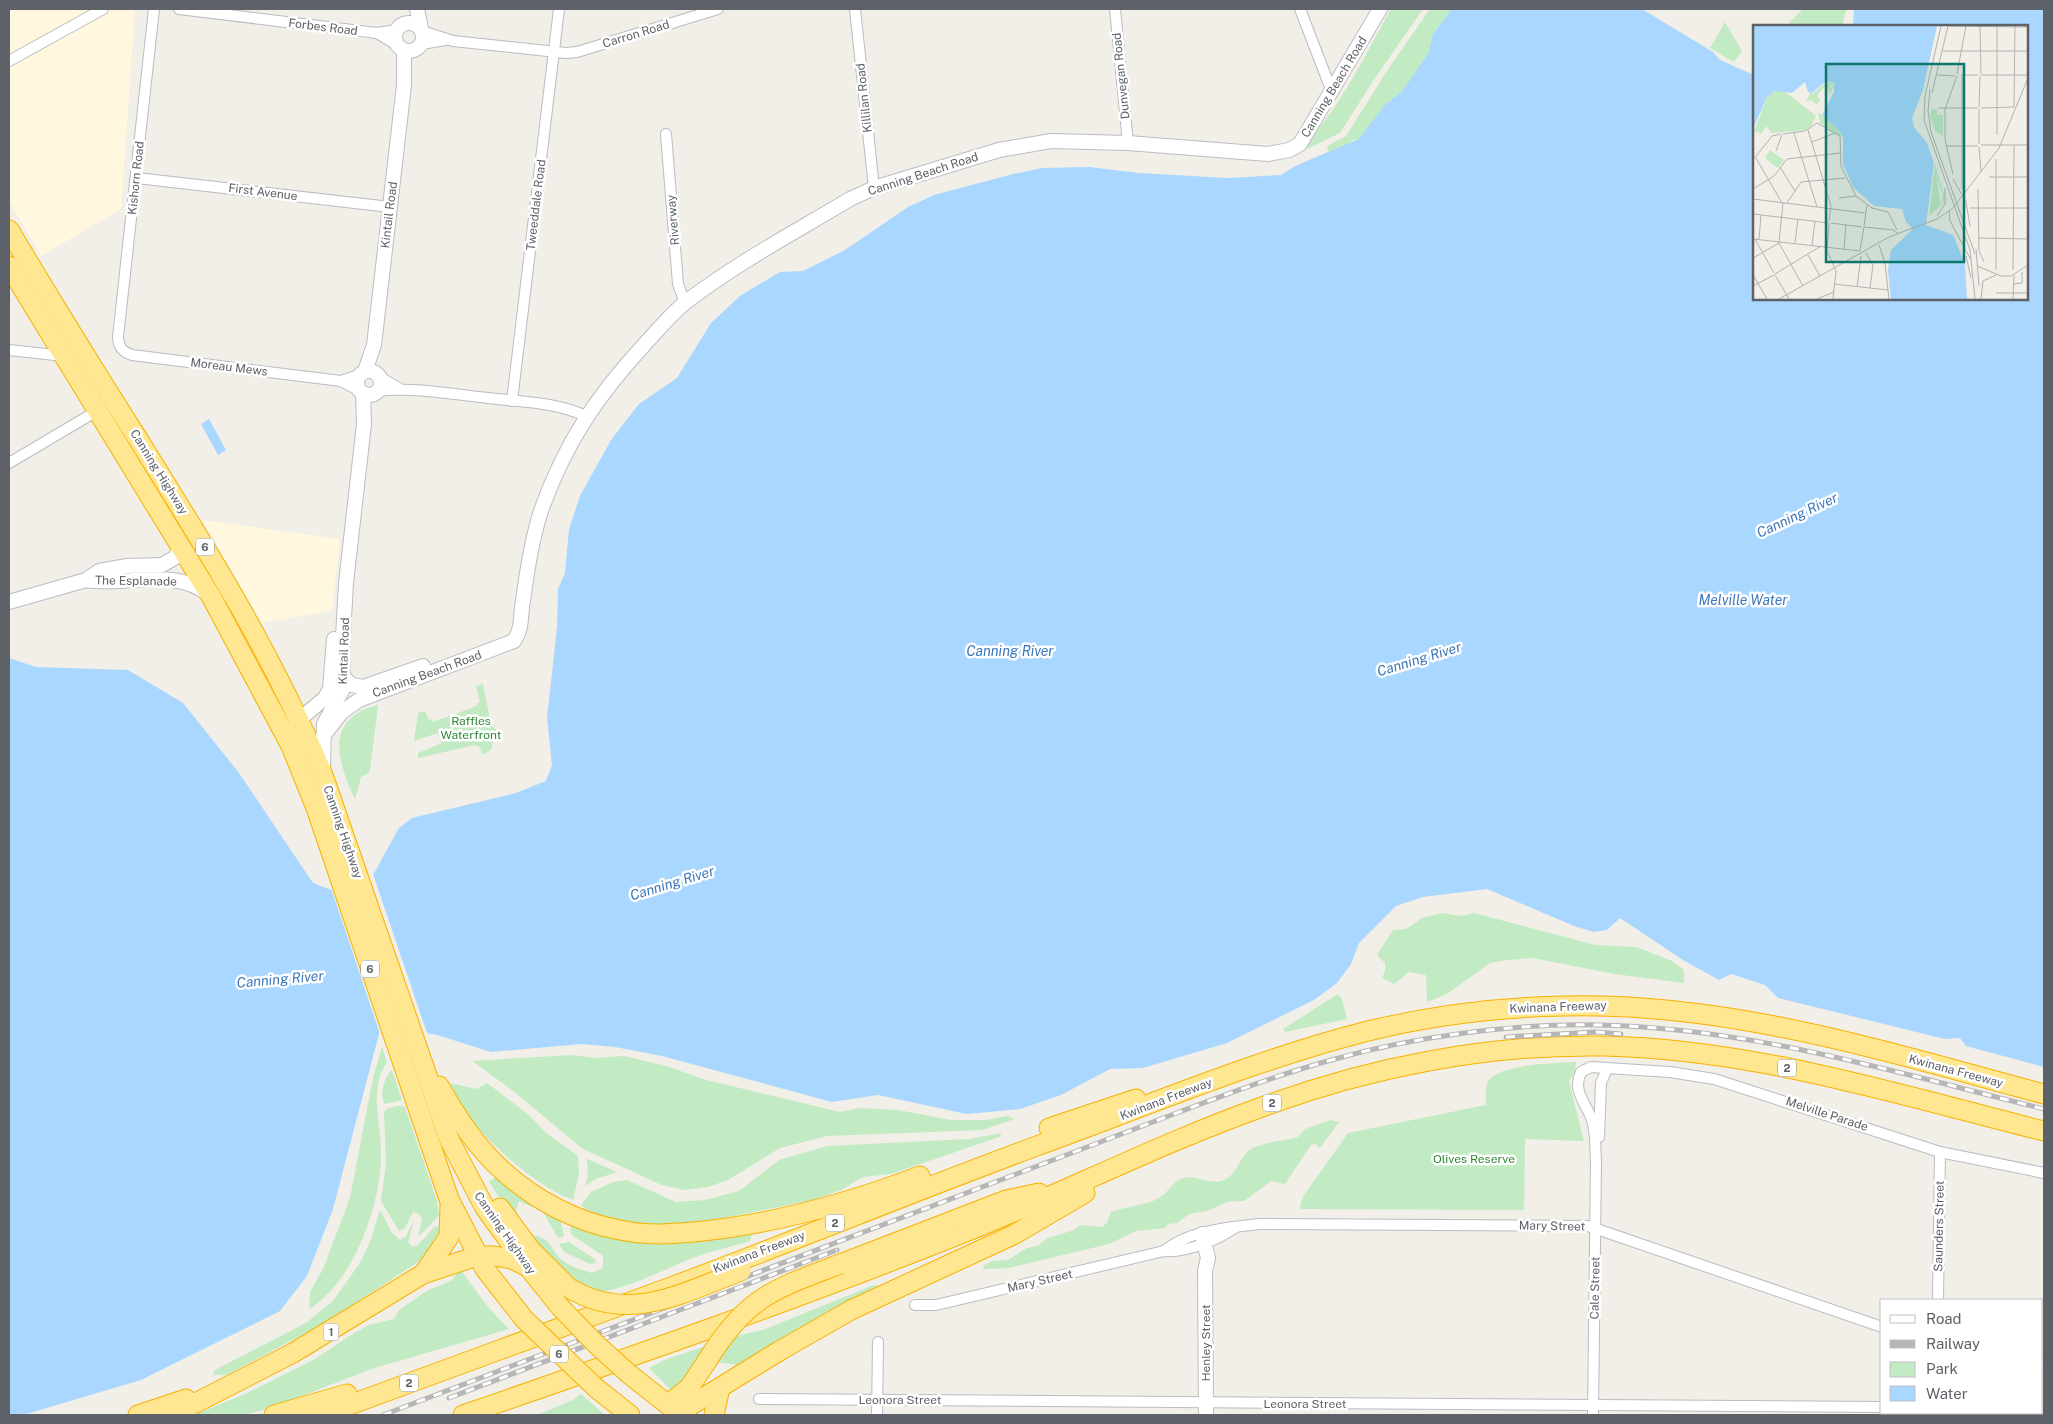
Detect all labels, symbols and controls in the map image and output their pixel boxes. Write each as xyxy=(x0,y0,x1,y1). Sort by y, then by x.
street label: Forbes Road xyxy=(288,16,358,38)
street label: Carron Road xyxy=(601,17,671,51)
inset map xyxy=(1753,25,2028,300)
street label: Dunvegan Road xyxy=(1109,32,1133,120)
street label: Canning Beach Road xyxy=(1298,34,1370,140)
street label: Killilan Road xyxy=(853,63,875,133)
street label: Kishorn Road xyxy=(125,141,147,215)
street label: Canning Beach Road xyxy=(866,150,980,198)
street label: Tweeddale Road xyxy=(523,159,549,251)
street label: First Avenue xyxy=(228,181,299,203)
street label: Kintail Road xyxy=(378,181,400,249)
street label: Riverway xyxy=(664,194,682,246)
street label: Moreau Mews xyxy=(190,355,268,379)
street label: Canning Highway xyxy=(127,427,191,518)
water label: Canning River xyxy=(1754,489,1841,541)
road number: 6 xyxy=(196,538,214,556)
street label: The Esplanade xyxy=(95,573,177,589)
water label: Melville Water xyxy=(1698,592,1788,608)
street label: Kintail Road xyxy=(336,617,352,685)
water label: Canning River xyxy=(1375,638,1464,679)
water label: Canning River xyxy=(966,643,1054,659)
street label: Canning Beach Road xyxy=(370,648,484,700)
park label: Raffles Waterfront xyxy=(441,714,502,742)
street label: Canning Highway xyxy=(321,784,366,881)
water label: Canning River xyxy=(628,862,717,903)
road number: 6 xyxy=(361,961,379,978)
water label: Canning River xyxy=(236,967,325,991)
street label: Kwinana Freeway xyxy=(1509,998,1607,1016)
street label: Kwinana Freeway xyxy=(1907,1052,2005,1091)
road number: 2 xyxy=(1778,1060,1796,1076)
street label: Kwinana Freeway xyxy=(1118,1075,1215,1123)
road number: 2 xyxy=(1263,1094,1281,1112)
street label: Melville Parade xyxy=(1784,1094,1870,1134)
park label: Olives Reserve xyxy=(1433,1152,1515,1166)
street label: Saunders Street xyxy=(1931,1180,1947,1272)
street label: Canning Highway xyxy=(471,1189,539,1277)
road number: 2 xyxy=(826,1214,844,1232)
street label: Mary Street xyxy=(1519,1218,1586,1234)
street label: Kwinana Freeway xyxy=(711,1228,808,1276)
street label: Cale Street xyxy=(1587,1256,1603,1320)
street label: Mary Street xyxy=(1006,1267,1074,1295)
legend xyxy=(1880,1299,2043,1414)
street label: Henley Street xyxy=(1199,1304,1213,1382)
text: Road xyxy=(1926,1310,1962,1327)
road number: 1 xyxy=(324,1324,338,1340)
text: Railway xyxy=(1926,1335,1980,1352)
road number: 6 xyxy=(550,1346,568,1362)
text: Park xyxy=(1926,1360,1958,1377)
road number: 2 xyxy=(400,1375,418,1392)
text: Water xyxy=(1926,1385,1968,1402)
street label: Leonora Street xyxy=(858,1393,942,1407)
street label: Leonora Street xyxy=(1263,1397,1347,1411)

